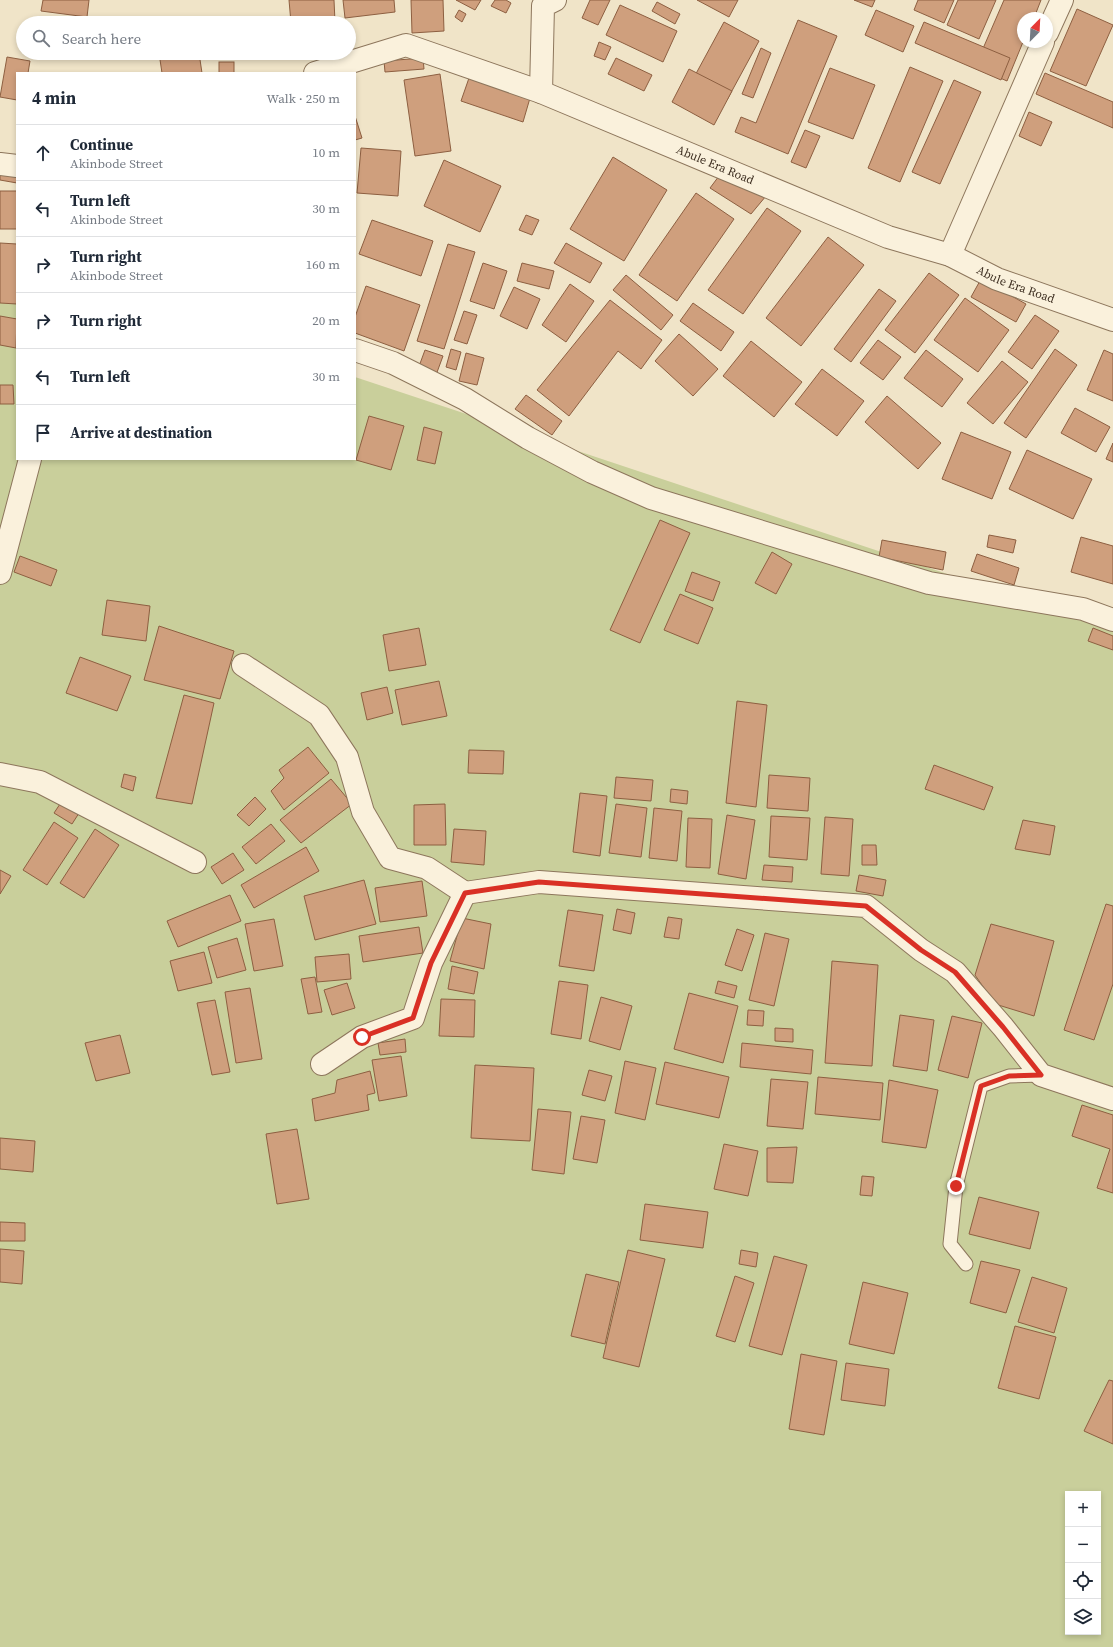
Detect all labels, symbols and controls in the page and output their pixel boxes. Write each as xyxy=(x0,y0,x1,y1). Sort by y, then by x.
north arrow xyxy=(1017,12,1053,48)
search box xyxy=(16,16,356,60)
icon: search xyxy=(30,27,52,49)
text: Search here xyxy=(62,28,141,49)
text: 4 min xyxy=(32,86,76,110)
text: Walk · 250 m xyxy=(267,90,340,107)
text: Continue xyxy=(70,134,133,155)
icon: ahead xyxy=(32,142,54,164)
street label: Abule Era Road xyxy=(674,142,757,188)
text: 10 m xyxy=(312,144,340,161)
text: Akinbode Street xyxy=(70,155,163,172)
text: Turn left xyxy=(70,190,130,211)
icon: left xyxy=(32,198,54,220)
text: 30 m xyxy=(312,200,340,217)
text: Akinbode Street xyxy=(70,211,163,228)
text: Turn right xyxy=(70,246,142,267)
icon: right xyxy=(32,254,54,276)
text: 160 m xyxy=(306,256,340,273)
street label: Abule Era Road xyxy=(974,262,1057,307)
text: Akinbode Street xyxy=(70,267,163,284)
icon: right xyxy=(32,310,54,332)
text: Turn right xyxy=(70,310,142,331)
text: 20 m xyxy=(312,312,340,329)
icon: left xyxy=(32,366,54,388)
text: Turn left xyxy=(70,366,130,387)
text: 30 m xyxy=(312,368,340,385)
icon: arrive xyxy=(32,422,54,444)
text: Arrive at destination xyxy=(70,422,212,443)
route start xyxy=(353,1028,371,1046)
route end xyxy=(947,1177,965,1195)
map controls xyxy=(1065,1491,1101,1635)
button: + xyxy=(1065,1491,1101,1527)
button: − xyxy=(1065,1527,1101,1563)
button: locate xyxy=(1065,1563,1101,1599)
button: layers xyxy=(1065,1599,1101,1635)

